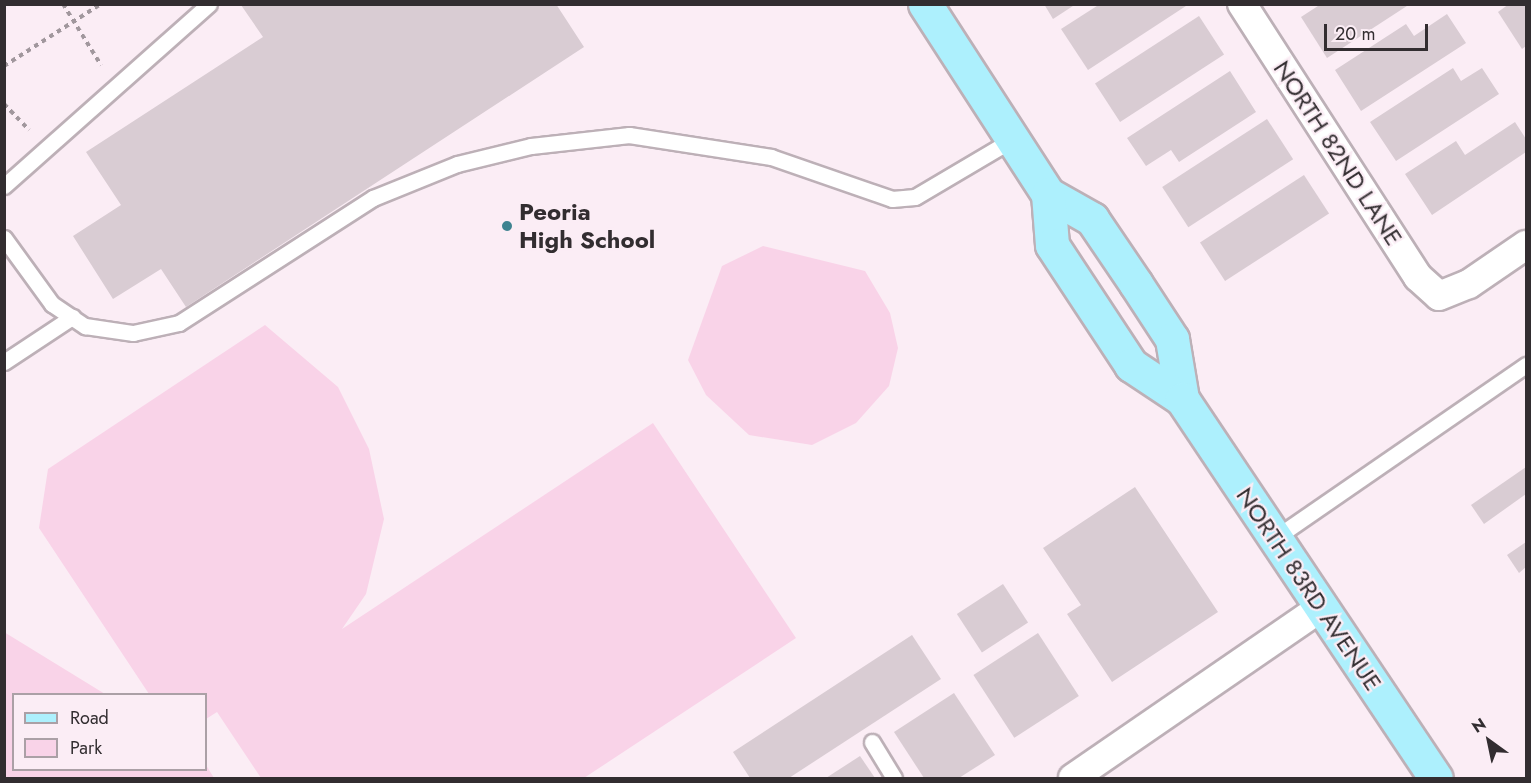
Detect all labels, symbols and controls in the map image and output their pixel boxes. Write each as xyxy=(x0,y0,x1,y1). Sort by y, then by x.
scale bar xyxy=(1327,12,1430,50)
text: 20 m xyxy=(1335,21,1375,47)
street label: NORTH 82ND LANE xyxy=(1267,55,1409,251)
place label: Peoria High School xyxy=(519,198,655,254)
marker: Peoria High School xyxy=(500,219,514,233)
street label: NORTH 83RD AVENUE xyxy=(1230,482,1388,696)
legend xyxy=(12,693,207,771)
text: Road xyxy=(70,705,109,731)
north arrow xyxy=(1459,711,1519,771)
text: N xyxy=(1467,712,1491,739)
text: Park xyxy=(70,735,102,761)

